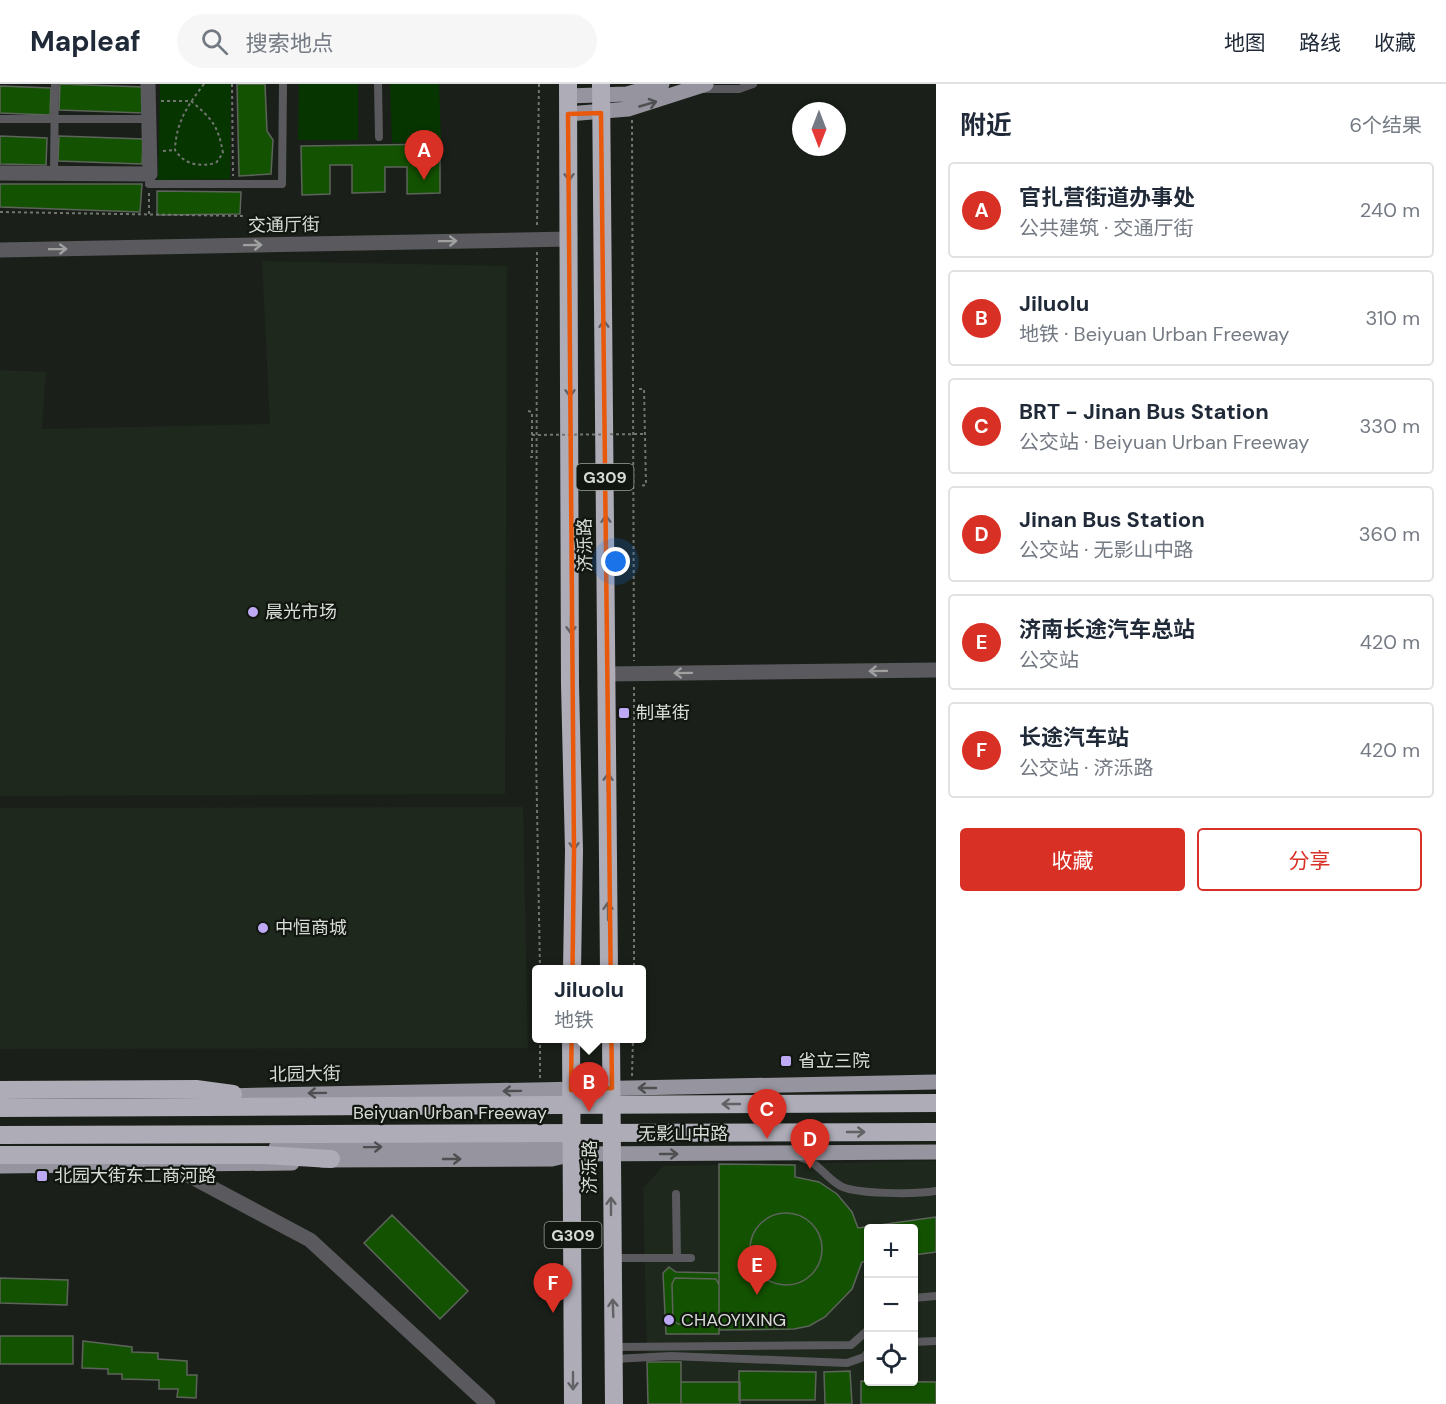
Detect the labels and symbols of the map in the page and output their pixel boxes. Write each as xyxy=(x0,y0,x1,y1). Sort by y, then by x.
one-way arrow xyxy=(638,98,657,109)
north arrow xyxy=(792,102,846,156)
pin: A xyxy=(404,130,444,180)
one-way arrow xyxy=(563,162,575,182)
street label: 交通厅街 xyxy=(248,212,320,238)
one-way arrow xyxy=(438,236,458,247)
one-way arrow xyxy=(243,239,263,251)
one-way arrow xyxy=(48,243,68,254)
one-way arrow xyxy=(598,320,610,340)
one-way arrow xyxy=(564,378,576,398)
road number: G309 xyxy=(576,464,634,490)
one-way arrow xyxy=(600,515,612,535)
street label: 济泺路 xyxy=(573,518,597,572)
your location xyxy=(601,547,630,576)
place label: 晨光市场 xyxy=(265,600,337,624)
marker: 晨光市场 xyxy=(246,605,260,619)
one-way arrow xyxy=(565,614,577,634)
one-way arrow xyxy=(868,665,888,677)
one-way arrow xyxy=(673,667,693,679)
place label: 制革街 xyxy=(636,701,690,725)
marker: 制革街 xyxy=(617,706,631,720)
one-way arrow xyxy=(602,773,614,793)
one-way arrow xyxy=(568,830,580,850)
one-way arrow xyxy=(603,902,614,922)
place label: 中恒商城 xyxy=(275,916,347,940)
marker: 中恒商城 xyxy=(256,921,270,935)
place label: 省立三院 xyxy=(798,1049,870,1073)
marker: 省立三院 xyxy=(779,1054,793,1068)
street label: 北园大街 xyxy=(269,1061,341,1087)
pin: B xyxy=(570,1062,608,1112)
one-way arrow xyxy=(637,1082,657,1094)
one-way arrow xyxy=(503,1086,523,1097)
one-way arrow xyxy=(308,1087,328,1099)
pin: C xyxy=(748,1090,786,1139)
one-way arrow xyxy=(721,1098,741,1110)
street label: Beiyuan Urban Freeway xyxy=(353,1101,547,1125)
pin: D xyxy=(790,1120,830,1169)
street label: 无影山中路 xyxy=(638,1122,728,1146)
one-way arrow xyxy=(846,1126,866,1138)
street label: 济泺路 xyxy=(578,1140,602,1194)
one-way arrow xyxy=(363,1141,383,1153)
one-way arrow xyxy=(658,1148,678,1160)
one-way arrow xyxy=(442,1153,462,1165)
place label: 北园大街东工商河路 xyxy=(54,1164,216,1188)
marker: 北园大街东工商河路 xyxy=(35,1169,49,1183)
one-way arrow xyxy=(605,1197,616,1217)
road number: G309 xyxy=(544,1222,602,1248)
pin: E xyxy=(738,1246,777,1295)
pin: F xyxy=(534,1264,572,1313)
one-way arrow xyxy=(607,1299,618,1319)
place label: CHAOYIXING xyxy=(681,1308,786,1332)
marker: CHAOYIXING xyxy=(662,1313,676,1327)
one-way arrow xyxy=(567,1370,579,1390)

